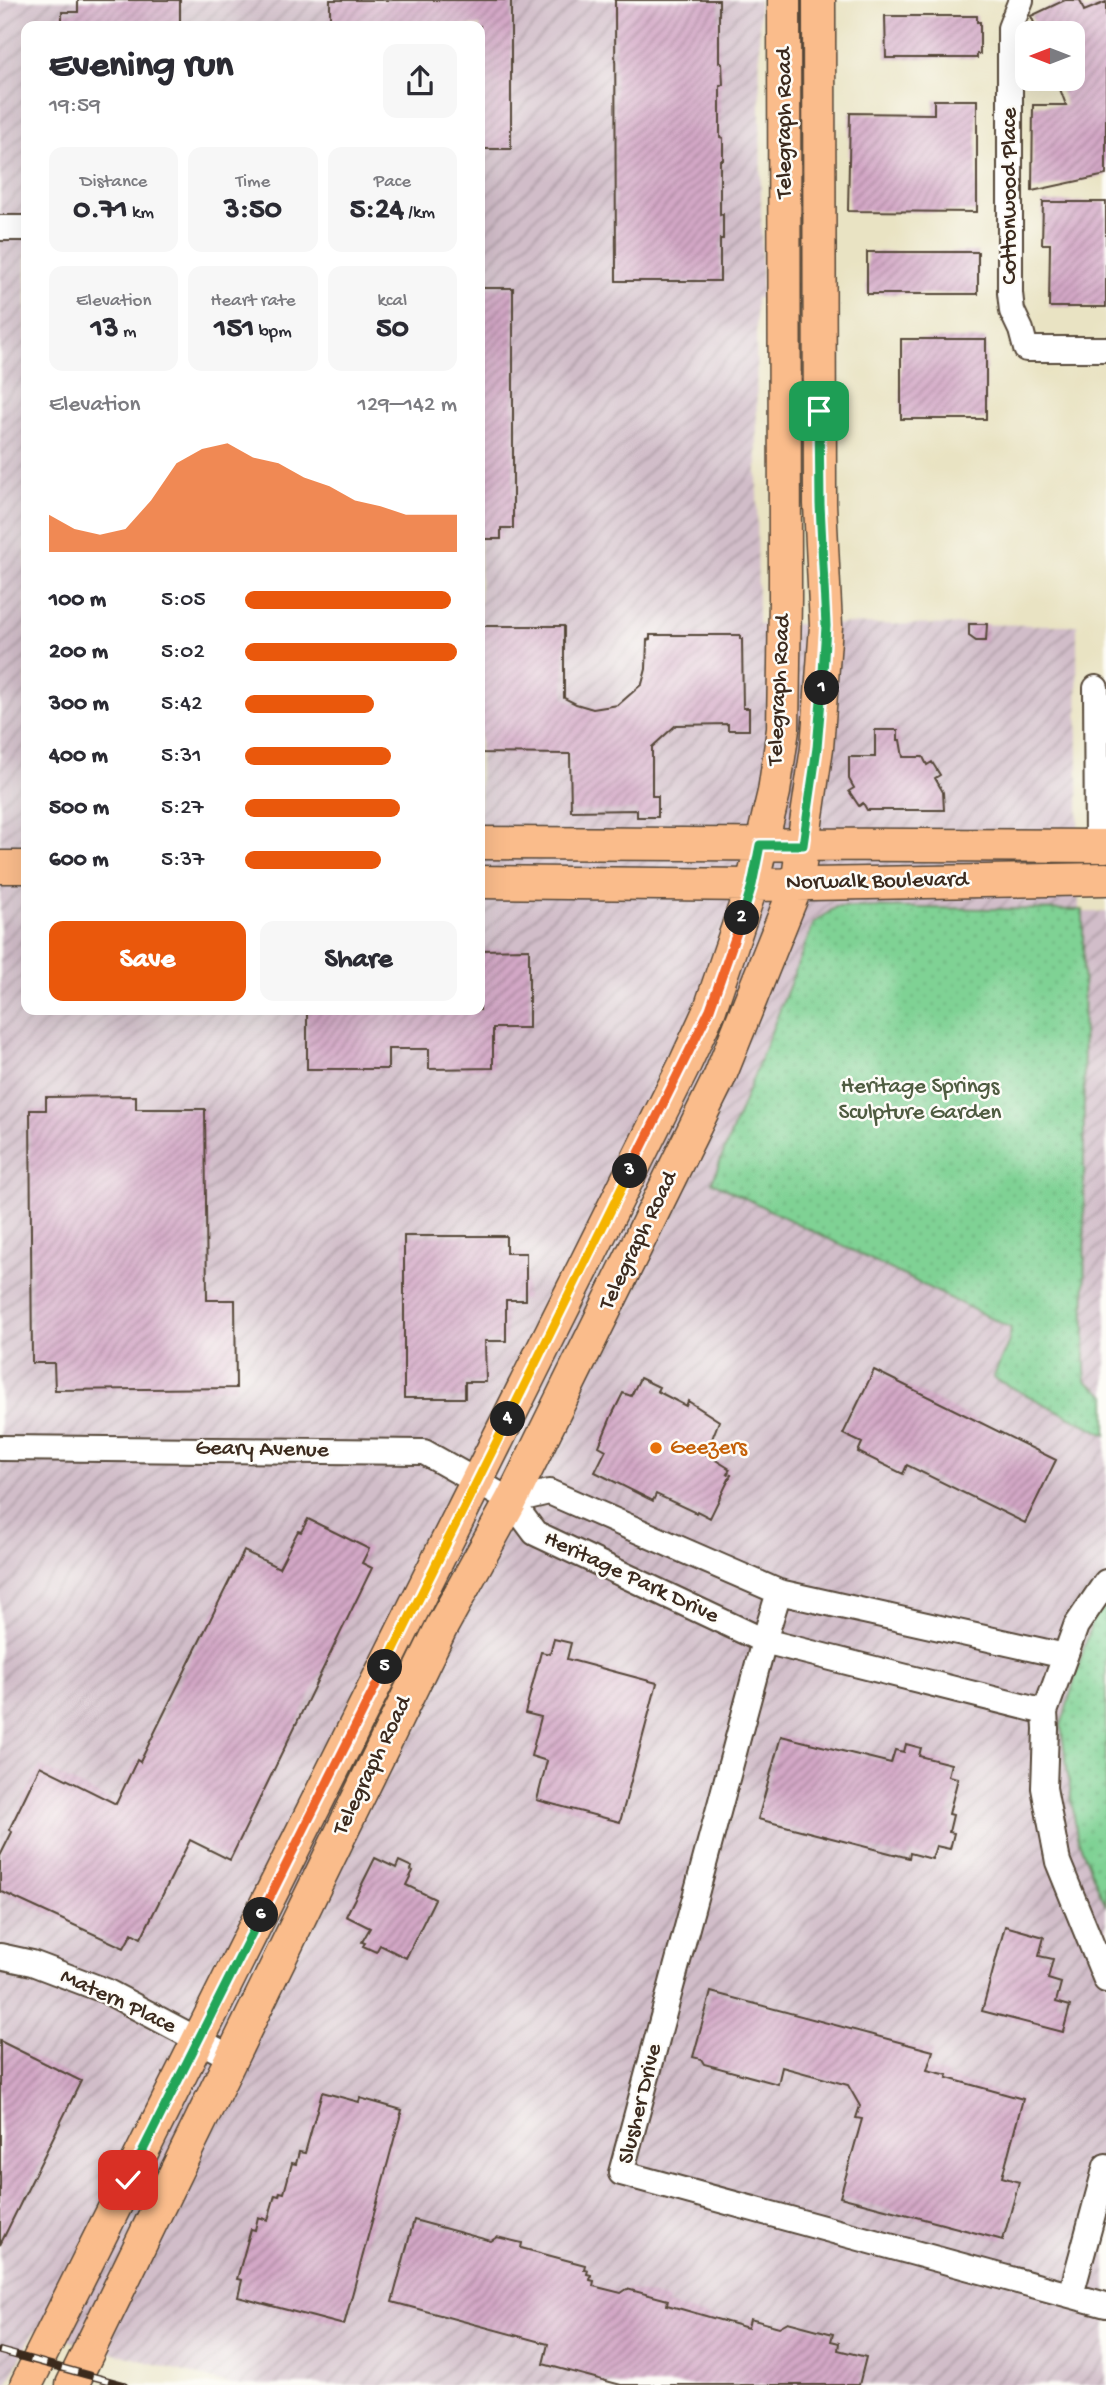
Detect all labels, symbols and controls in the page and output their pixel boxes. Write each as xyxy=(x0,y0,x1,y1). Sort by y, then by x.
north arrow xyxy=(1015,21,1085,91)
map controls xyxy=(1015,21,1085,91)
button: share xyxy=(383,44,457,118)
text: Evening run xyxy=(49,45,233,89)
street label: Telegraph Road xyxy=(772,46,799,201)
text: 19:59 xyxy=(49,93,101,120)
street label: Cottonwood Place xyxy=(997,106,1024,284)
text: Distance xyxy=(80,171,147,194)
text: Time xyxy=(236,171,270,194)
text: Pace xyxy=(374,171,411,194)
text: 0.71 xyxy=(73,194,128,229)
text: 3:50 xyxy=(224,194,282,229)
text: 5:24 xyxy=(350,194,404,229)
text: km xyxy=(128,202,154,225)
text: /km xyxy=(404,202,435,225)
text: Elevation xyxy=(76,290,151,313)
text: Heart rate xyxy=(210,290,296,313)
text: kcal xyxy=(377,290,407,313)
text: 13 xyxy=(91,313,119,348)
text: 151 xyxy=(214,313,254,348)
text: 50 xyxy=(376,313,409,348)
text: m xyxy=(119,321,137,344)
text: bpm xyxy=(254,321,292,344)
pin xyxy=(789,381,849,441)
text: Elevation xyxy=(49,392,140,419)
text: 129–142 m xyxy=(358,392,457,419)
icon: arrive xyxy=(800,392,838,430)
text: 100 m xyxy=(49,587,106,614)
text: 5:05 xyxy=(161,587,205,614)
street label: Telegraph Road xyxy=(762,612,798,768)
text: 200 m xyxy=(49,639,108,666)
text: 5:02 xyxy=(161,639,205,666)
pin: 1 xyxy=(804,670,840,706)
text: 1 xyxy=(818,676,825,699)
text: 300 m xyxy=(49,691,109,718)
text: 5:42 xyxy=(161,691,202,718)
text: 400 m xyxy=(49,743,108,770)
text: 5:31 xyxy=(161,743,202,770)
text: 500 m xyxy=(49,795,109,822)
text: 5:27 xyxy=(161,795,204,822)
text: 600 m xyxy=(49,847,109,874)
text: 5:37 xyxy=(161,847,204,874)
street label: Norwalk Boulevard xyxy=(786,867,970,897)
pin: 2 xyxy=(724,900,760,936)
text: 2 xyxy=(737,906,746,929)
button: Save xyxy=(49,921,246,1001)
button: Share xyxy=(260,921,457,1001)
park label: Heritage Springs Sculpture Garden xyxy=(839,1074,1002,1127)
pin: 3 xyxy=(612,1154,648,1188)
text: 3 xyxy=(625,1159,634,1182)
street label: Telegraph Road xyxy=(593,1166,685,1317)
pin: 4 xyxy=(490,1402,526,1436)
text: 4 xyxy=(503,1407,512,1430)
street label: Geary Avenue xyxy=(195,1435,330,1465)
place label: Geezers xyxy=(670,1435,747,1462)
marker: Geezers xyxy=(648,1440,664,1456)
street label: Heritage Park Drive xyxy=(539,1526,724,1631)
pin: 5 xyxy=(368,1650,402,1684)
text: 5 xyxy=(380,1655,390,1678)
street label: Telegraph Road xyxy=(327,1691,419,1842)
pin: 6 xyxy=(244,1898,278,1932)
text: 6 xyxy=(256,1903,265,1926)
street label: Matern Place xyxy=(56,1963,181,2041)
street label: Slusher Drive xyxy=(613,2040,669,2167)
pin xyxy=(98,2150,158,2210)
icon: check xyxy=(109,2161,147,2199)

